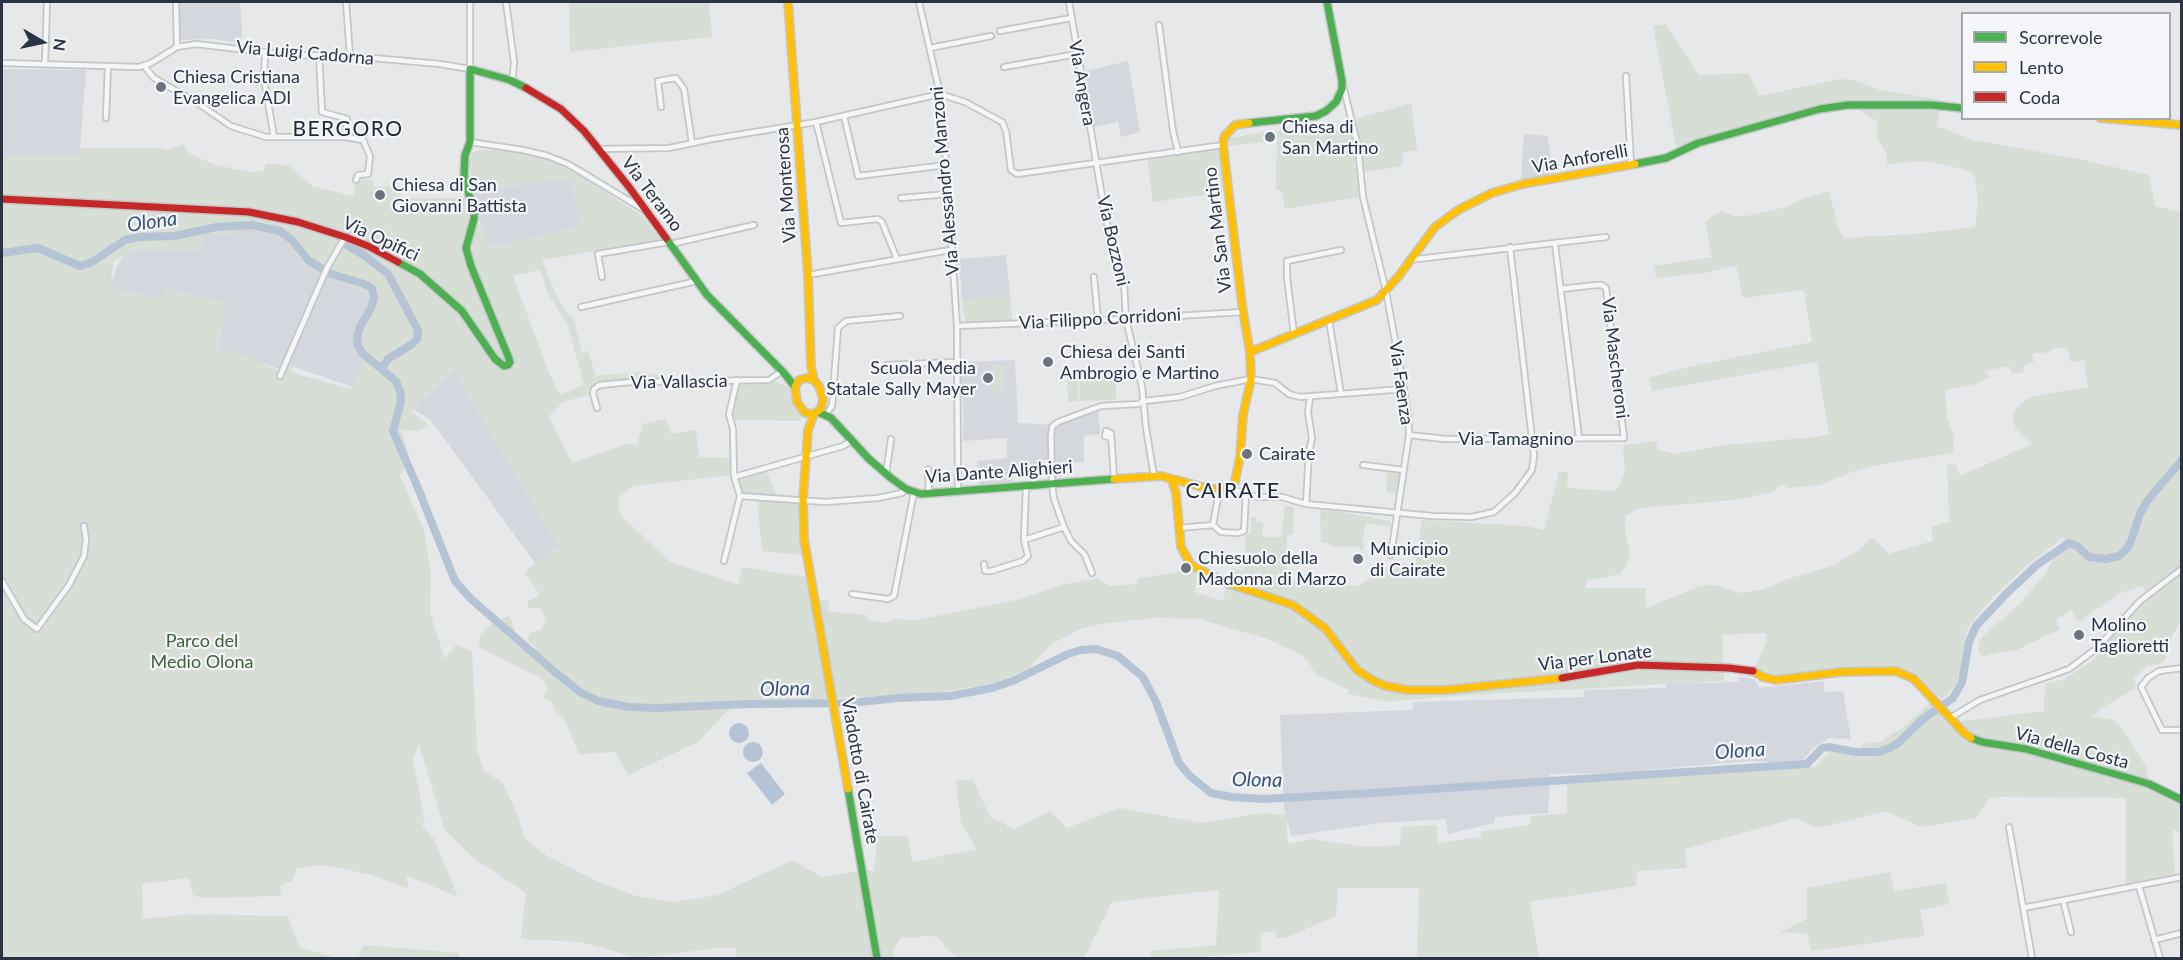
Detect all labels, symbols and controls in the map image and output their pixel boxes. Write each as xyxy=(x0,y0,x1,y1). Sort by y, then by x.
north arrow xyxy=(12,12,72,72)
legend xyxy=(1961,12,2171,120)
text: Scorrevole xyxy=(2019,26,2102,48)
street label: Via Luigi Cadorna xyxy=(235,36,375,70)
text: N xyxy=(50,37,71,52)
street label: Via Angera xyxy=(1064,39,1100,127)
text: Lento xyxy=(2019,56,2064,78)
place label: Chiesa Cristiana Evangelica ADI xyxy=(173,66,300,109)
marker: Chiesa Cristiana Evangelica ADI xyxy=(154,80,168,94)
street label: Via Alessandro Manzoni xyxy=(926,86,964,276)
text: Coda xyxy=(2019,86,2060,108)
district label: BERGORO xyxy=(292,116,404,142)
place label: Chiesa di San Martino xyxy=(1282,116,1379,158)
street label: Via Monterosa xyxy=(771,127,801,243)
marker: Chiesa di San Martino xyxy=(1263,130,1277,144)
street label: Via Anforelli xyxy=(1530,140,1630,178)
street label: Via Teramo xyxy=(617,152,687,236)
street label: Via San Martino xyxy=(1200,166,1236,294)
place label: Chiesa di San Giovanni Battista xyxy=(392,174,527,216)
marker: Chiesa di San Giovanni Battista xyxy=(373,188,387,202)
street label: Via Bozzoni xyxy=(1092,194,1134,288)
water label: Olona xyxy=(125,207,179,237)
street label: Via Opifici xyxy=(339,212,423,266)
street label: Via Mascheroni xyxy=(1597,296,1633,420)
street label: Via Filippo Corridoni xyxy=(1018,304,1182,334)
street label: Via Faenza xyxy=(1384,340,1418,426)
place label: Chiesa dei Santi Ambrogio e Martino xyxy=(1060,341,1219,384)
marker: Chiesa dei Santi Ambrogio e Martino xyxy=(1041,355,1055,369)
place label: Scuola Media Statale Sally Mayer xyxy=(826,357,976,400)
street label: Via Vallascia xyxy=(630,370,728,394)
marker: Scuola Media Statale Sally Mayer xyxy=(981,371,995,385)
street label: Via Tamagnino xyxy=(1458,428,1574,450)
place label: Cairate xyxy=(1259,443,1315,465)
marker: Cairate xyxy=(1240,447,1254,461)
street label: Via Dante Alighieri xyxy=(925,456,1073,488)
district label: CAIRATE xyxy=(1185,478,1281,504)
place label: Municipio di Cairate xyxy=(1370,538,1448,580)
place label: Chiesuolo della Madonna di Marzo xyxy=(1198,547,1346,590)
marker: Municipio di Cairate xyxy=(1351,552,1365,566)
marker: Chiesuolo della Madonna di Marzo xyxy=(1179,561,1193,575)
place label: Molino Taglioretti xyxy=(2091,614,2169,656)
marker: Molino Taglioretti xyxy=(2072,628,2086,642)
park label: Parco del Medio Olona xyxy=(151,630,253,672)
street label: Via per Lonate xyxy=(1537,640,1653,676)
water label: Olona xyxy=(760,677,810,701)
street label: Viadotto di Cairate xyxy=(837,696,883,846)
street label: Via della Costa xyxy=(2013,722,2131,774)
water label: Olona xyxy=(1714,737,1766,765)
water label: Olona xyxy=(1232,768,1282,792)

